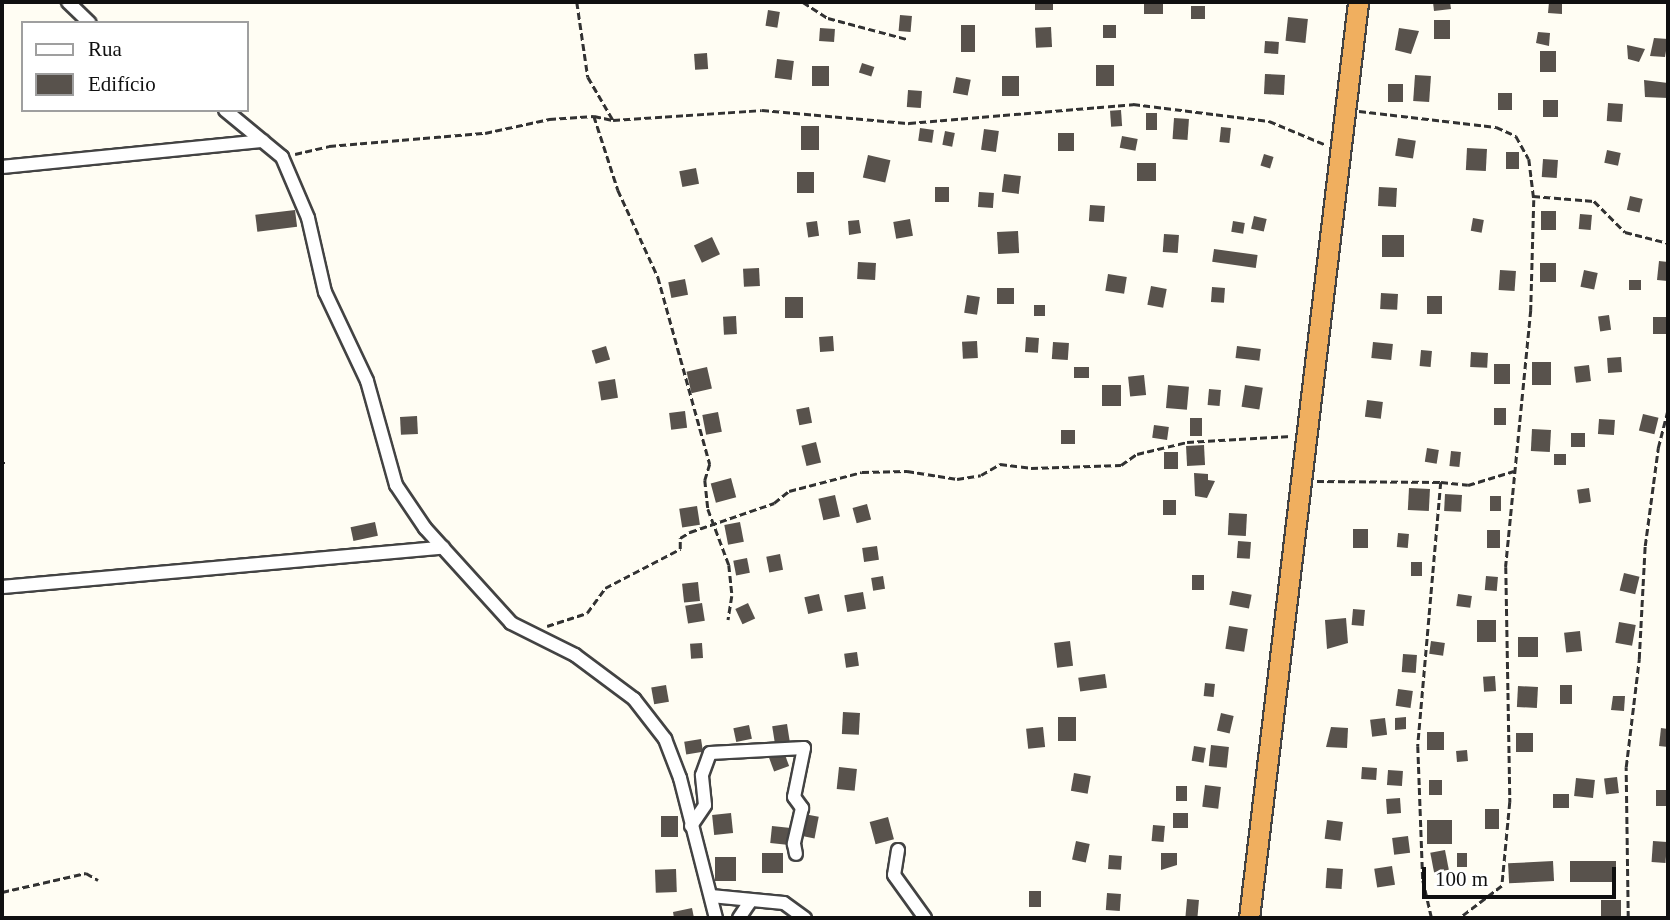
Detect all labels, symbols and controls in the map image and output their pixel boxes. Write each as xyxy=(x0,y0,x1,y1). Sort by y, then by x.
legend xyxy=(21,21,248,112)
text: Rua xyxy=(88,37,122,61)
text: Edifício xyxy=(88,72,156,96)
scale bar xyxy=(1425,853,1619,897)
text: 100 m xyxy=(1435,867,1488,891)

